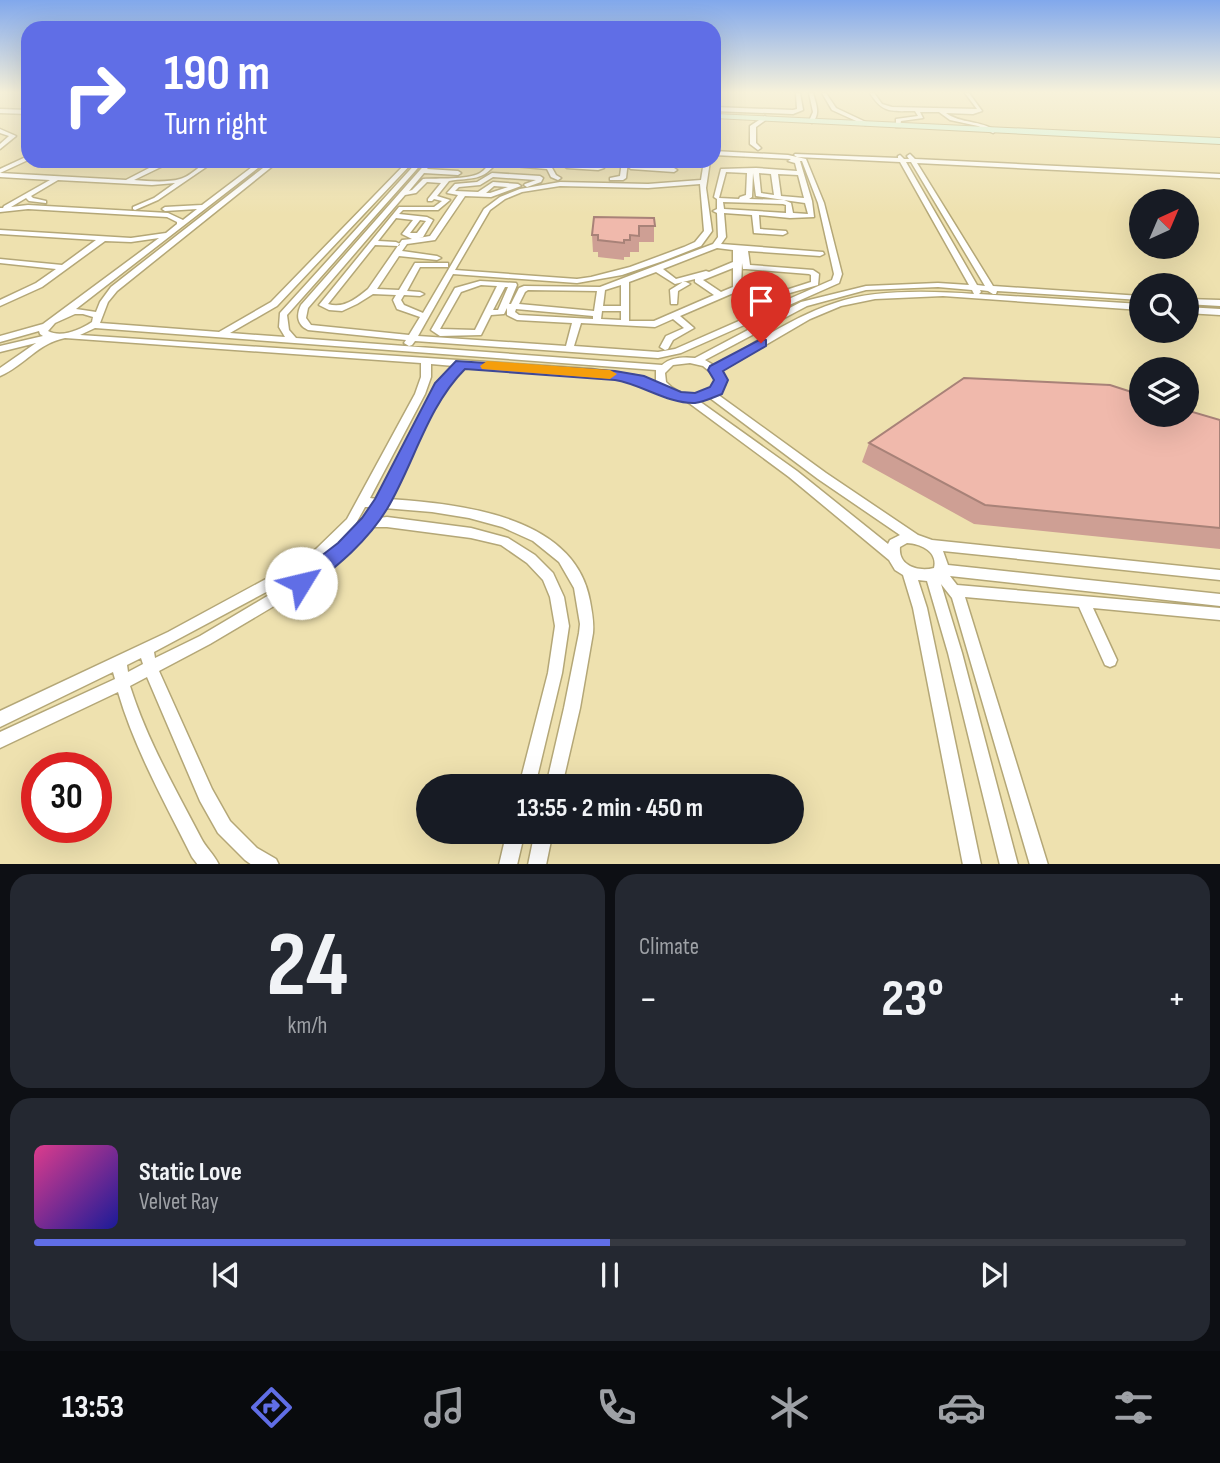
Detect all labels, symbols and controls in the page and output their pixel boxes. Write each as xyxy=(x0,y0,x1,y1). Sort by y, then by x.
text: 190 m xyxy=(164,45,270,104)
icon: right xyxy=(49,49,140,140)
text: Turn right xyxy=(164,105,268,144)
north arrow xyxy=(1129,189,1199,259)
map controls xyxy=(1129,189,1199,427)
pin xyxy=(731,271,791,343)
button: search xyxy=(1129,273,1199,343)
icon: arrive xyxy=(742,282,780,320)
button: layers xyxy=(1129,357,1199,427)
position arrow xyxy=(264,546,338,620)
speed limit sign: 30 xyxy=(21,752,112,843)
text: 13:55 · 2 min · 450 m xyxy=(517,793,703,824)
text: 24 xyxy=(267,912,348,1021)
text: Climate xyxy=(639,933,699,961)
text: 23° xyxy=(881,968,944,1031)
text: − xyxy=(639,977,658,1022)
text: + xyxy=(1167,977,1186,1022)
text: km/h xyxy=(288,1012,327,1040)
text: Static Love xyxy=(139,1157,242,1188)
text: Velvet Ray xyxy=(139,1188,219,1216)
icon: previous xyxy=(207,1256,245,1294)
icon: pause xyxy=(591,1256,629,1294)
icon: next xyxy=(975,1256,1013,1294)
icon: directions xyxy=(247,1383,296,1432)
icon: music xyxy=(420,1383,469,1432)
icon: phone xyxy=(592,1383,641,1432)
icon: climate xyxy=(765,1383,814,1432)
icon: car xyxy=(937,1383,986,1432)
icon: filters xyxy=(1109,1383,1158,1432)
text: 13:53 xyxy=(62,1388,124,1427)

